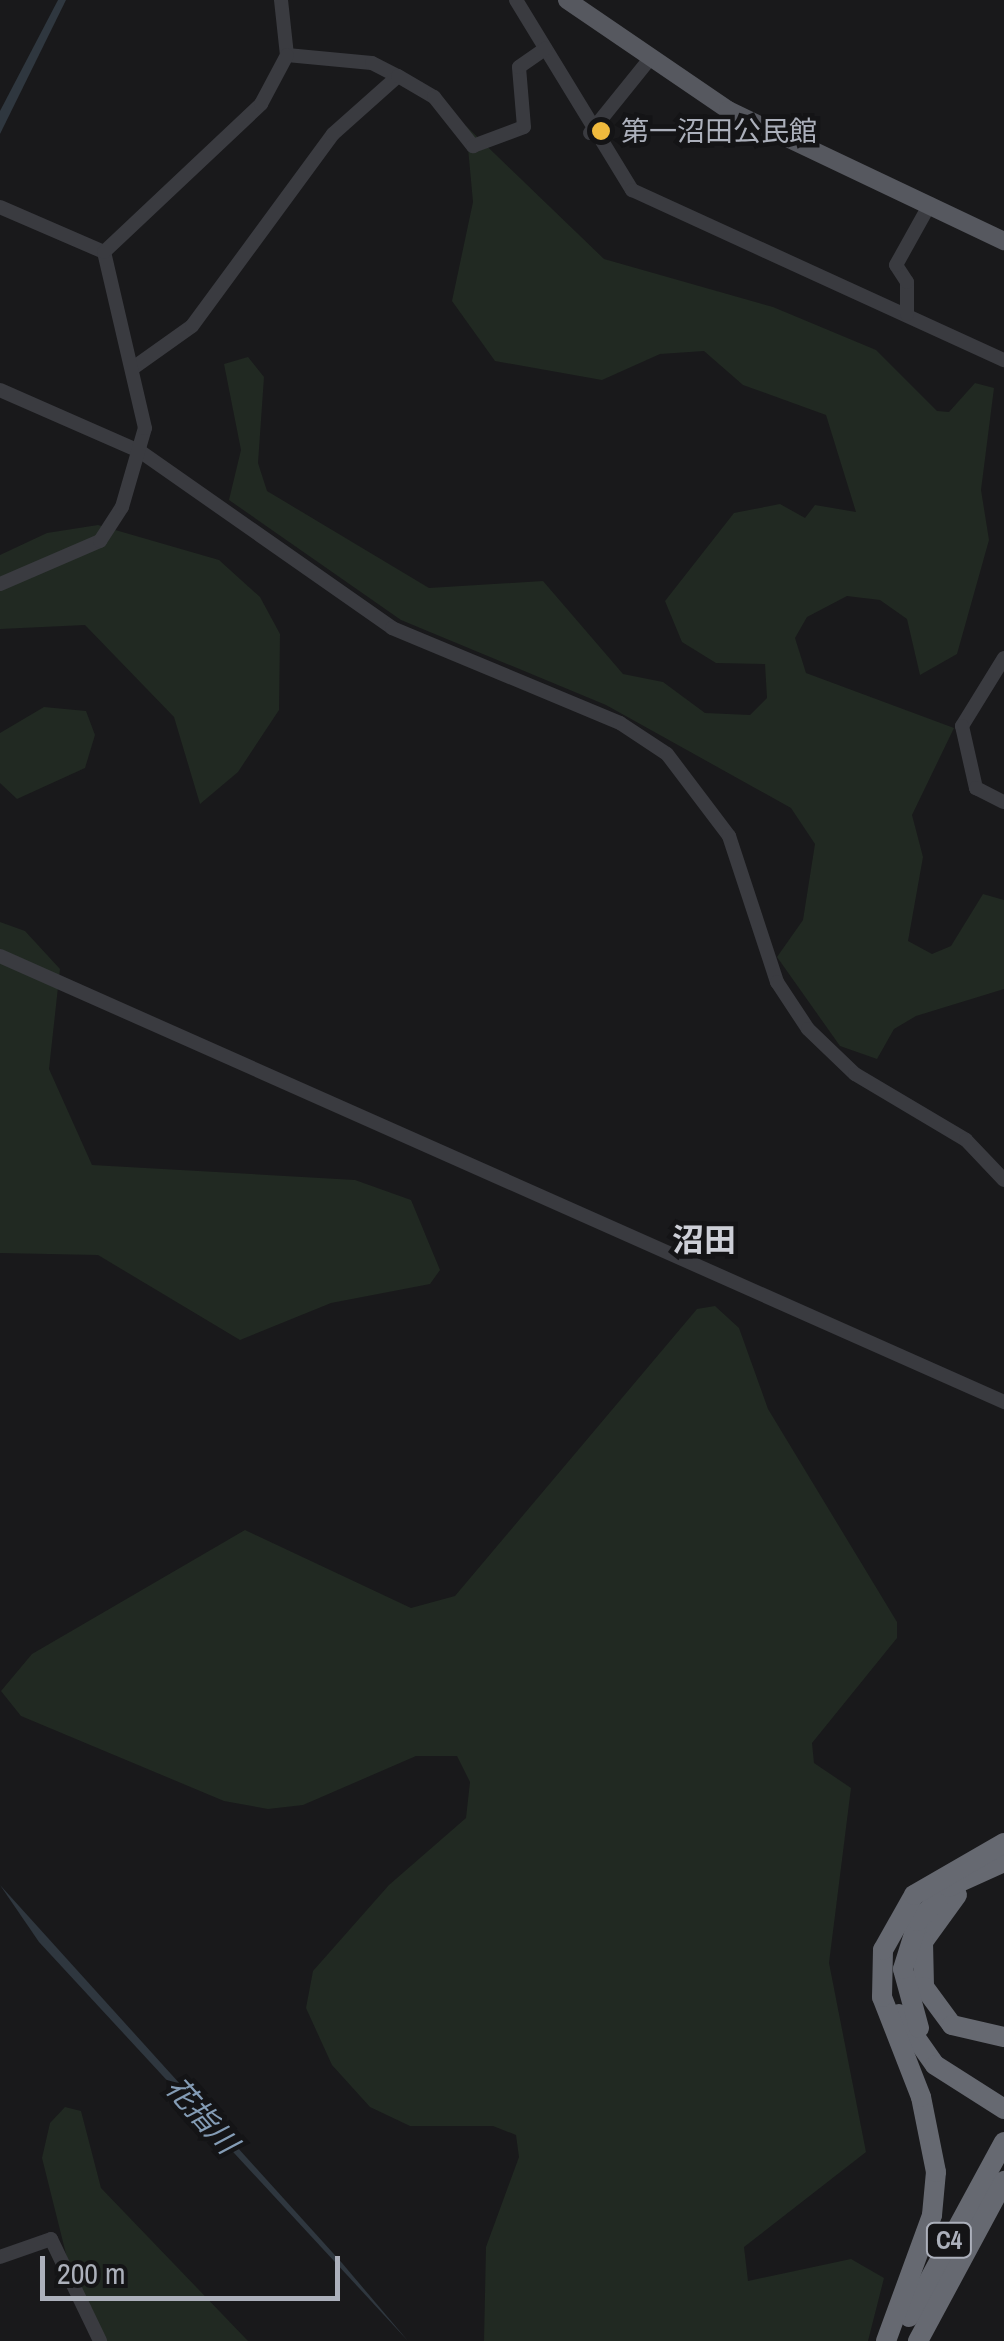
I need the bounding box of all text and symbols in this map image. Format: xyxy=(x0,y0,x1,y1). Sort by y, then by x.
place label: 第一沼田公民館 xyxy=(621,114,817,148)
marker: 第一沼田公民館 xyxy=(590,120,612,142)
district label: 沼田 xyxy=(672,1221,736,1259)
water label: 花指川 xyxy=(159,2070,245,2160)
road number: C4 xyxy=(924,2220,974,2260)
scale bar xyxy=(45,2236,345,2298)
text: 200 m xyxy=(57,2253,125,2293)

